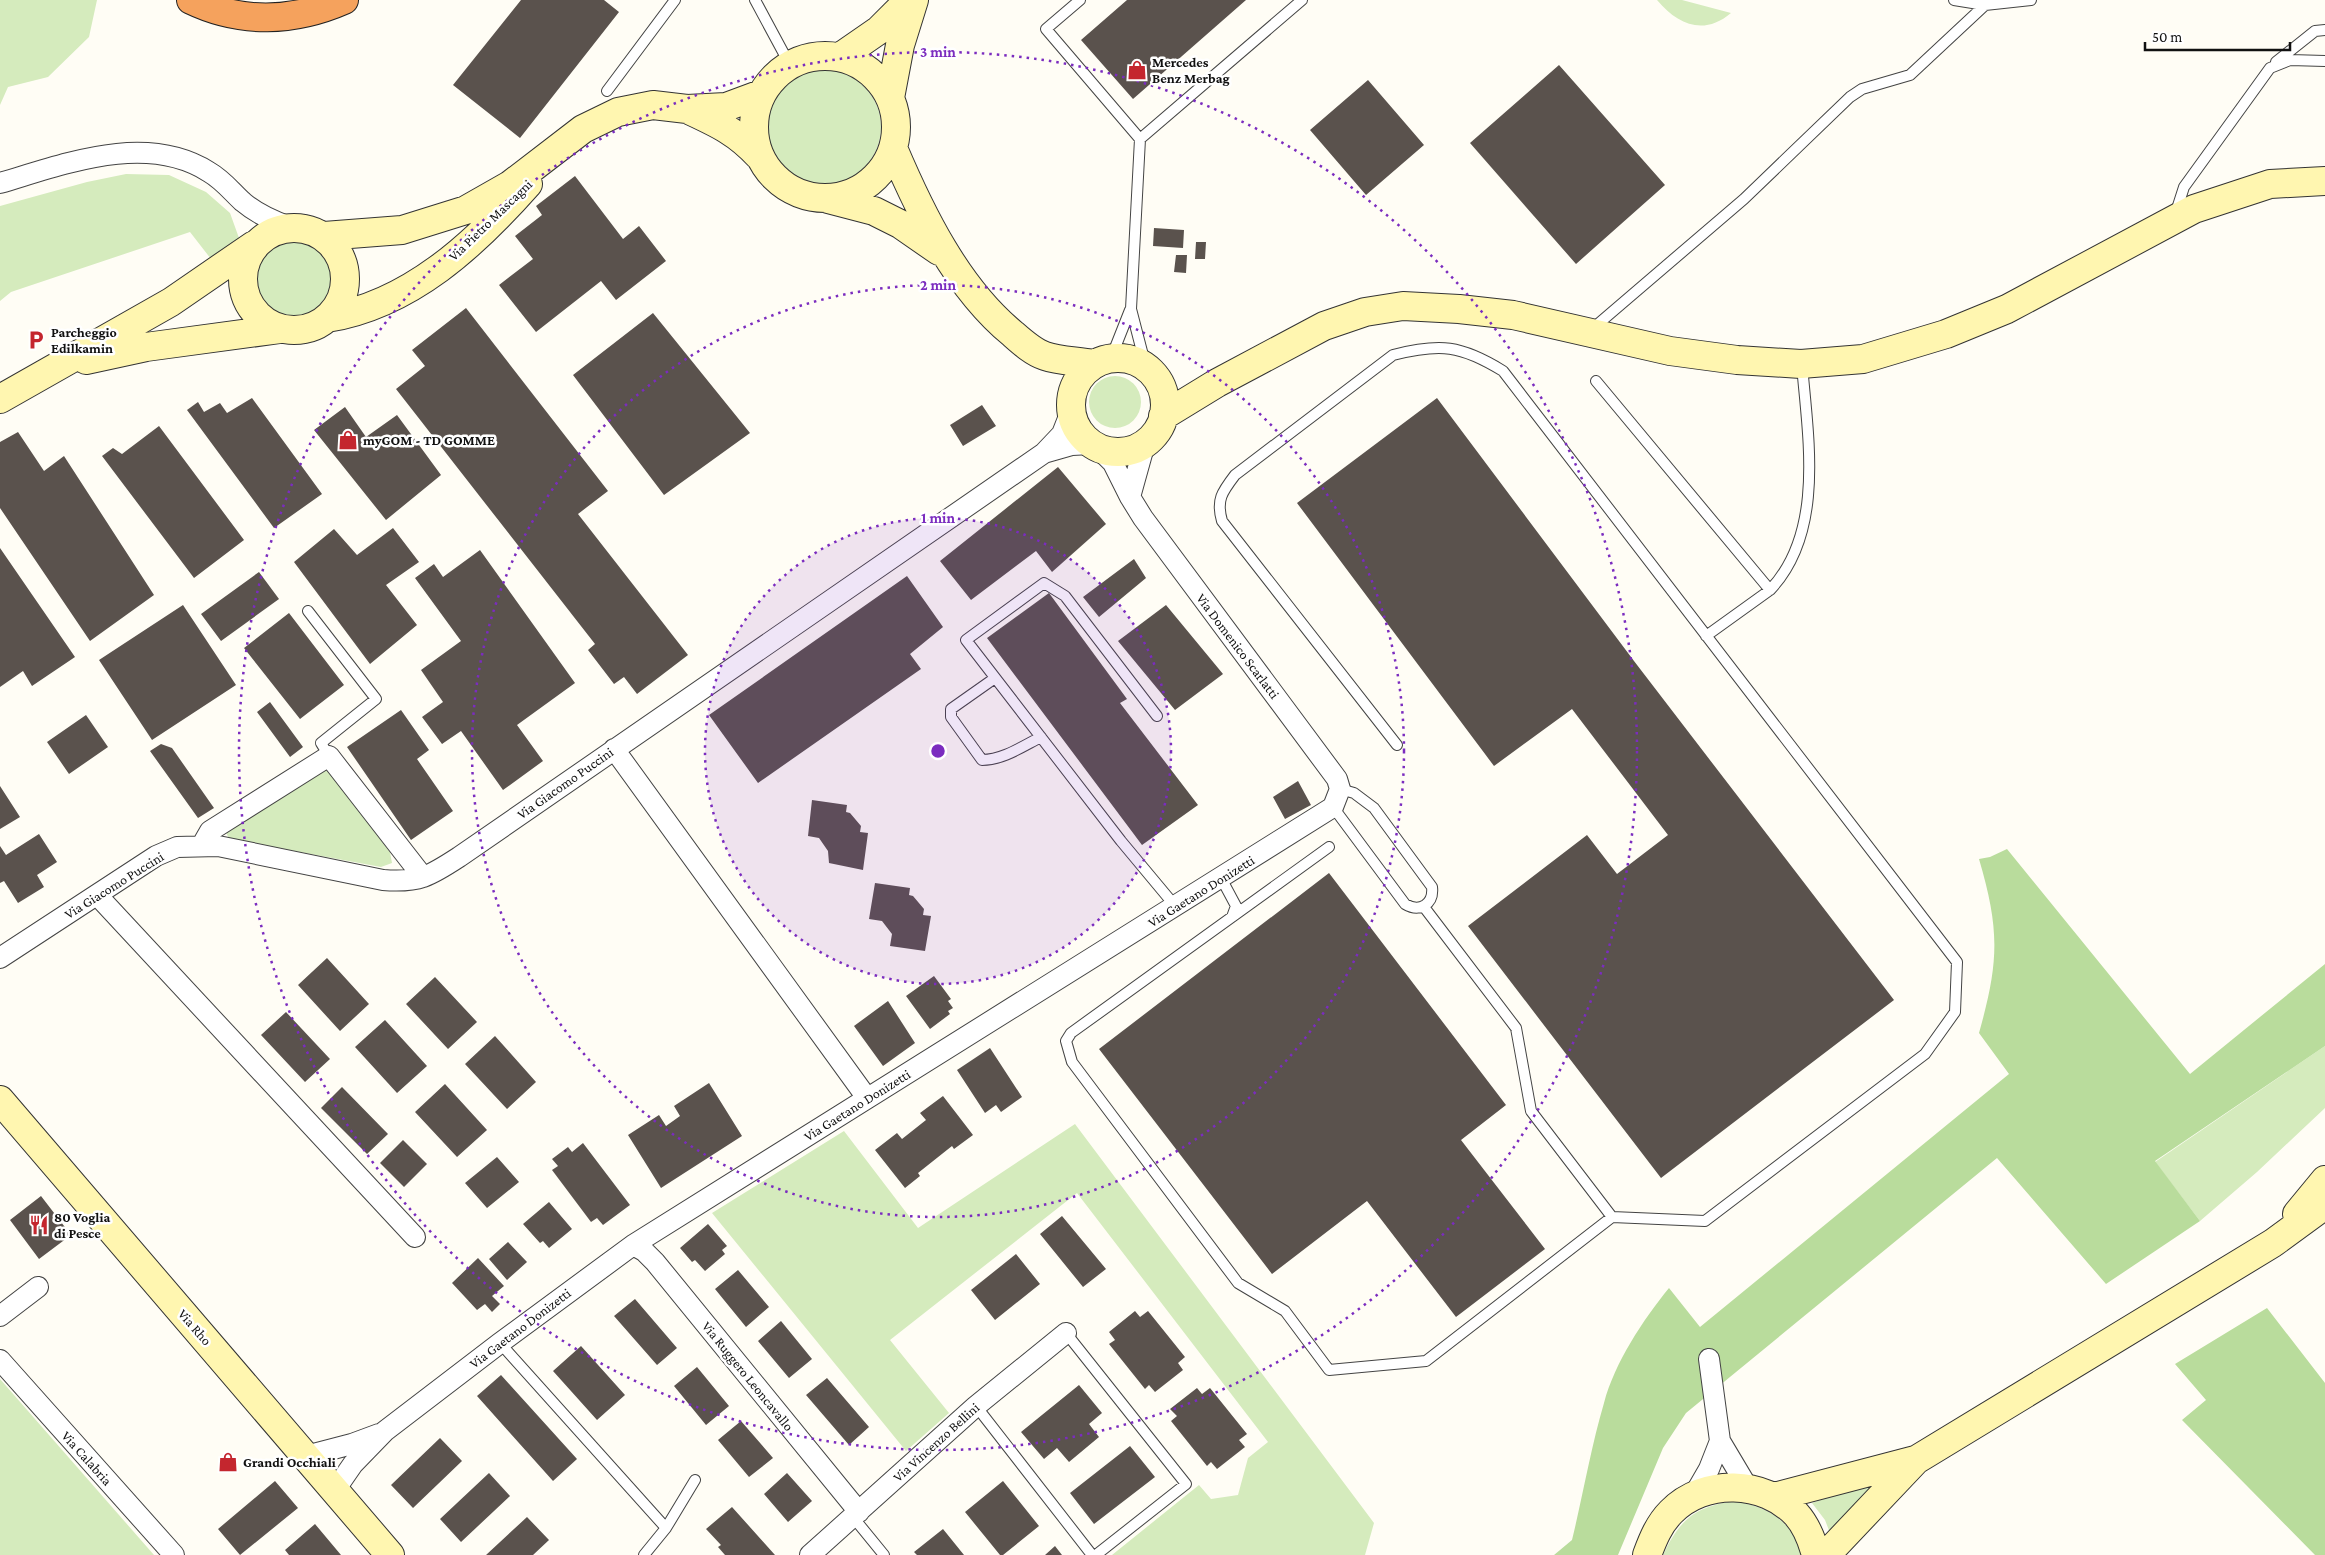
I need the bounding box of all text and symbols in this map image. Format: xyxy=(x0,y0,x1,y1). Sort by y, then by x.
scale bar xyxy=(2145,20,2290,52)
text: 50 m xyxy=(2152,29,2182,45)
text: 3 min xyxy=(920,44,956,60)
place label: Mercedes Benz Merbag xyxy=(1152,54,1230,86)
shop icon: Mercedes Benz Merbag xyxy=(1126,59,1148,81)
street label: Via Pietro Mascagni xyxy=(445,176,535,264)
text: 2 min xyxy=(920,277,956,293)
place label: Parcheggio Edilkamin xyxy=(51,324,117,356)
parking icon: Parcheggio Edilkamin xyxy=(25,329,47,351)
shop icon: myGOM - TD GOMME xyxy=(337,429,359,451)
place label: myGOM - TD GOMME xyxy=(363,432,495,448)
text: 1 min xyxy=(921,510,955,526)
street label: Via Domenico Scarlatti xyxy=(1193,590,1283,702)
centre of rings xyxy=(929,742,947,760)
street label: Via Giacomo Puccini xyxy=(514,744,617,822)
street label: Via Giacomo Puccini xyxy=(61,848,167,922)
street label: Via Gaetano Donizetti xyxy=(1145,852,1258,930)
street label: Via Gaetano Donizetti xyxy=(801,1066,914,1144)
place label: 80 Voglia di Pesce xyxy=(54,1209,111,1241)
restaurant icon: 80 Voglia di Pesce xyxy=(28,1214,50,1236)
street label: Via Gaetano Donizetti xyxy=(466,1285,574,1371)
street label: Via Rho xyxy=(175,1306,215,1348)
street label: Via Ruggero Leoncavallo xyxy=(699,1318,797,1434)
street label: Via Vincenzo Bellini xyxy=(890,1399,983,1485)
street label: Via Calabria xyxy=(58,1427,116,1489)
shop icon: Grandi Occhiali xyxy=(217,1451,239,1473)
place label: Grandi Occhiali xyxy=(243,1454,336,1470)

